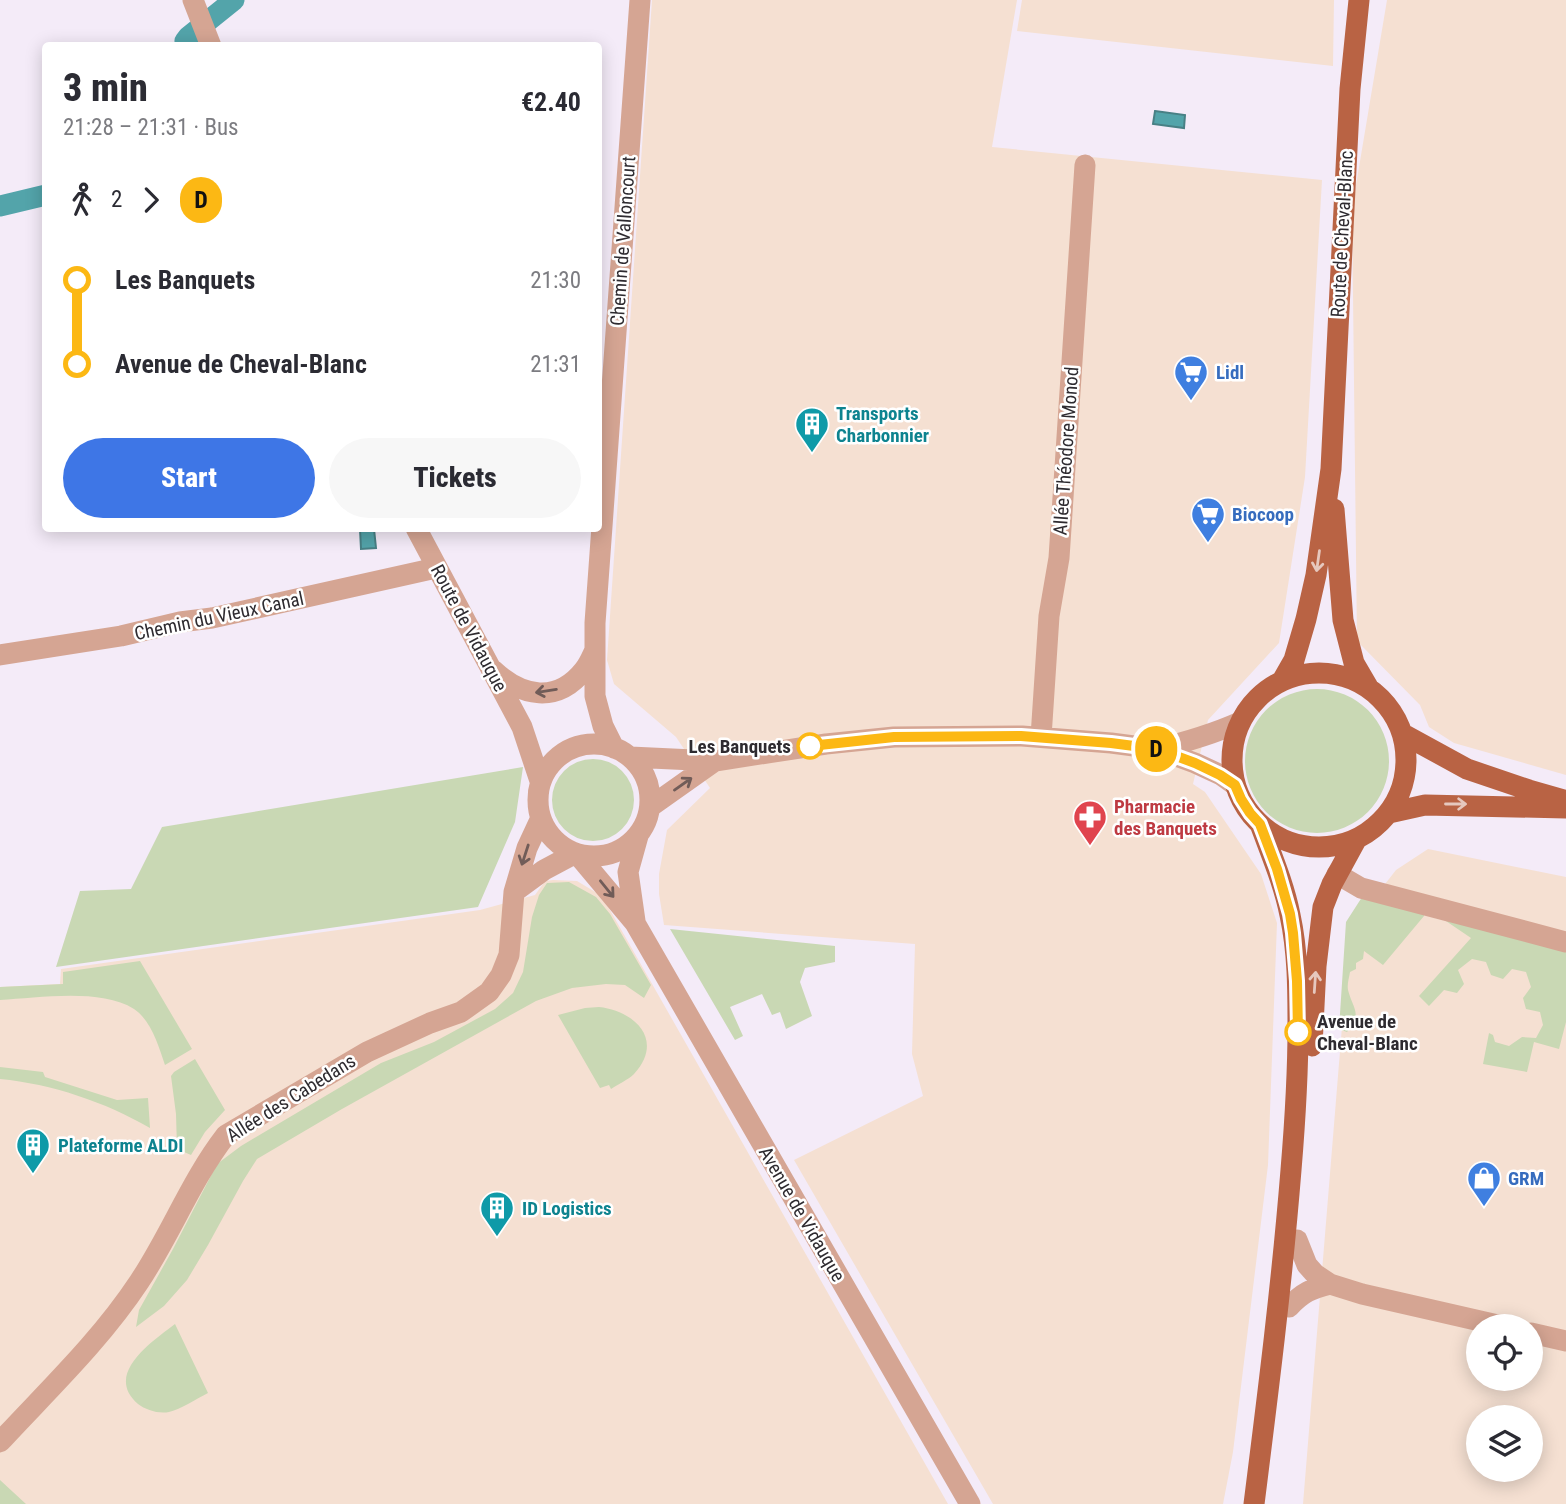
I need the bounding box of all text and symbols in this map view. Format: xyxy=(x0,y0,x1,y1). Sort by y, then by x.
text: 3 min xyxy=(63,66,148,110)
text: €2.40 xyxy=(521,87,581,117)
text: 21:28 – 21:31 · Bus xyxy=(63,114,239,141)
street label: Route de Cheval-Blanc xyxy=(1326,150,1358,318)
street label: Chemin de Valloncourt xyxy=(606,155,640,327)
icon: walk xyxy=(63,181,101,219)
icon: forward xyxy=(132,181,170,219)
text: 2 xyxy=(111,186,122,213)
text: D xyxy=(194,186,208,214)
text: Les Banquets xyxy=(115,265,255,295)
text: 21:30 xyxy=(530,267,581,294)
text: Avenue de Cheval-Blanc xyxy=(115,349,367,379)
text: 21:31 xyxy=(530,351,581,378)
supermarket icon: Lidl xyxy=(1172,353,1210,402)
place label: Lidl xyxy=(1216,361,1244,384)
street label: Allée Théodore Monod xyxy=(1049,366,1083,536)
place label: Transports Charbonnier xyxy=(836,402,929,447)
building icon: Transports Charbonnier xyxy=(793,405,831,454)
button: Start xyxy=(63,438,315,518)
button: Tickets xyxy=(329,438,581,518)
supermarket icon: Biocoop xyxy=(1189,495,1227,544)
place label: Biocoop xyxy=(1232,503,1294,526)
one-way arrow xyxy=(1311,549,1324,572)
street label: Route de Vidauque xyxy=(426,560,512,696)
street label: Chemin du Vieux Canal xyxy=(132,587,306,645)
one-way arrow xyxy=(535,685,558,698)
line badge: D xyxy=(1133,726,1179,772)
marker: Les Banquets xyxy=(797,733,823,759)
place label: Les Banquets xyxy=(689,735,791,758)
text: D xyxy=(1149,735,1163,763)
one-way arrow xyxy=(673,777,692,791)
place label: Pharmacie des Banquets xyxy=(1114,795,1217,840)
one-way arrow xyxy=(1444,797,1467,811)
pharmacy icon: Pharmacie des Banquets xyxy=(1071,798,1109,847)
one-way arrow xyxy=(518,844,531,866)
one-way arrow xyxy=(600,879,615,897)
one-way arrow xyxy=(1309,971,1322,994)
place label: Avenue de Cheval-Blanc xyxy=(1317,1010,1418,1055)
marker: Avenue de Cheval-Blanc xyxy=(1285,1019,1311,1045)
street label: Allée des Cabedans xyxy=(222,1049,360,1147)
building icon: Plateforme ALDI xyxy=(14,1126,52,1175)
place label: Plateforme ALDI xyxy=(58,1134,183,1157)
street label: Avenue de Vidauque xyxy=(754,1142,850,1286)
shop icon: GRM xyxy=(1465,1159,1503,1208)
place label: GRM xyxy=(1508,1167,1544,1190)
building icon: ID Logistics xyxy=(478,1189,516,1238)
place label: ID Logistics xyxy=(522,1197,612,1220)
map controls xyxy=(1466,1314,1543,1482)
button: locate xyxy=(1466,1314,1543,1391)
button: layers xyxy=(1466,1405,1543,1482)

